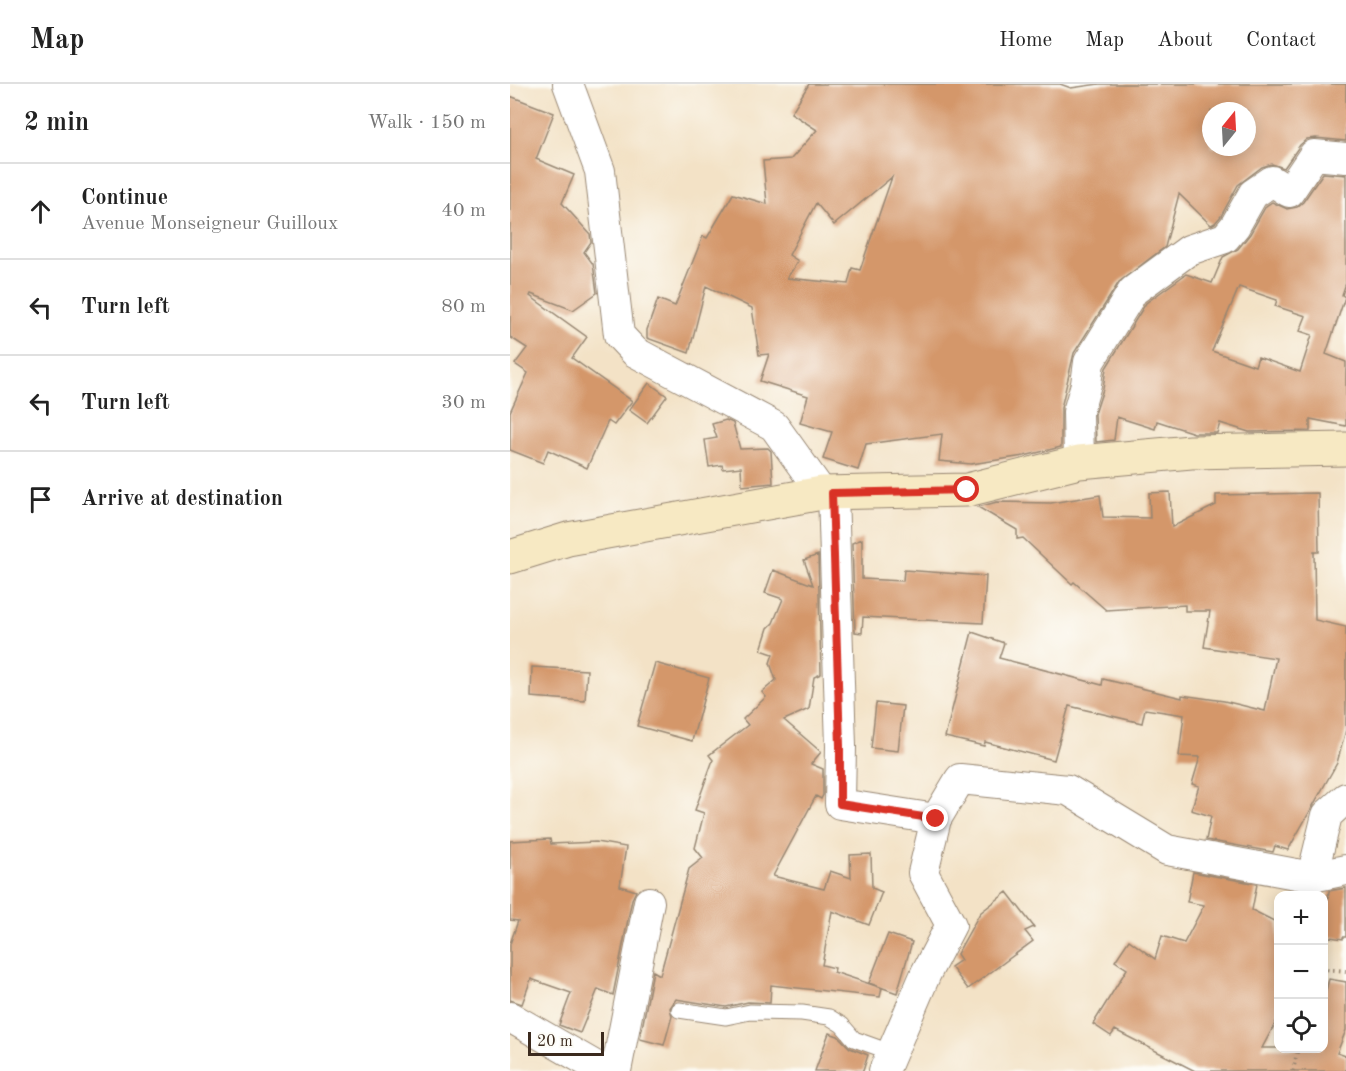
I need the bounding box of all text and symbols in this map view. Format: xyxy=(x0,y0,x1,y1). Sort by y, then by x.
text: Map xyxy=(30,27,84,55)
text: Home xyxy=(999,30,1052,51)
text: Map xyxy=(1085,30,1124,51)
text: About xyxy=(1157,30,1213,51)
text: Contact xyxy=(1246,30,1316,51)
north arrow xyxy=(1202,102,1256,156)
text: 2 min xyxy=(24,110,89,136)
text: Walk · 150 m xyxy=(367,113,486,133)
text: Continue xyxy=(81,187,168,209)
icon: ahead xyxy=(24,195,57,228)
text: 40 m xyxy=(441,201,486,221)
text: Avenue Monseigneur Guilloux xyxy=(81,214,338,234)
icon: left xyxy=(24,291,57,324)
text: Turn left xyxy=(81,296,170,318)
text: 80 m xyxy=(441,297,486,317)
icon: left xyxy=(24,387,57,420)
text: Turn left xyxy=(81,392,170,414)
text: 30 m xyxy=(441,393,486,413)
route start xyxy=(953,476,979,502)
icon: arrive xyxy=(24,483,57,516)
text: Arrive at destination xyxy=(81,488,283,510)
route end xyxy=(922,805,948,831)
map controls xyxy=(1274,891,1328,1053)
button: + xyxy=(1274,891,1328,945)
button: − xyxy=(1274,945,1328,999)
button: locate xyxy=(1274,999,1328,1053)
scale bar xyxy=(528,1029,604,1056)
text: 20 m xyxy=(537,1034,573,1050)

